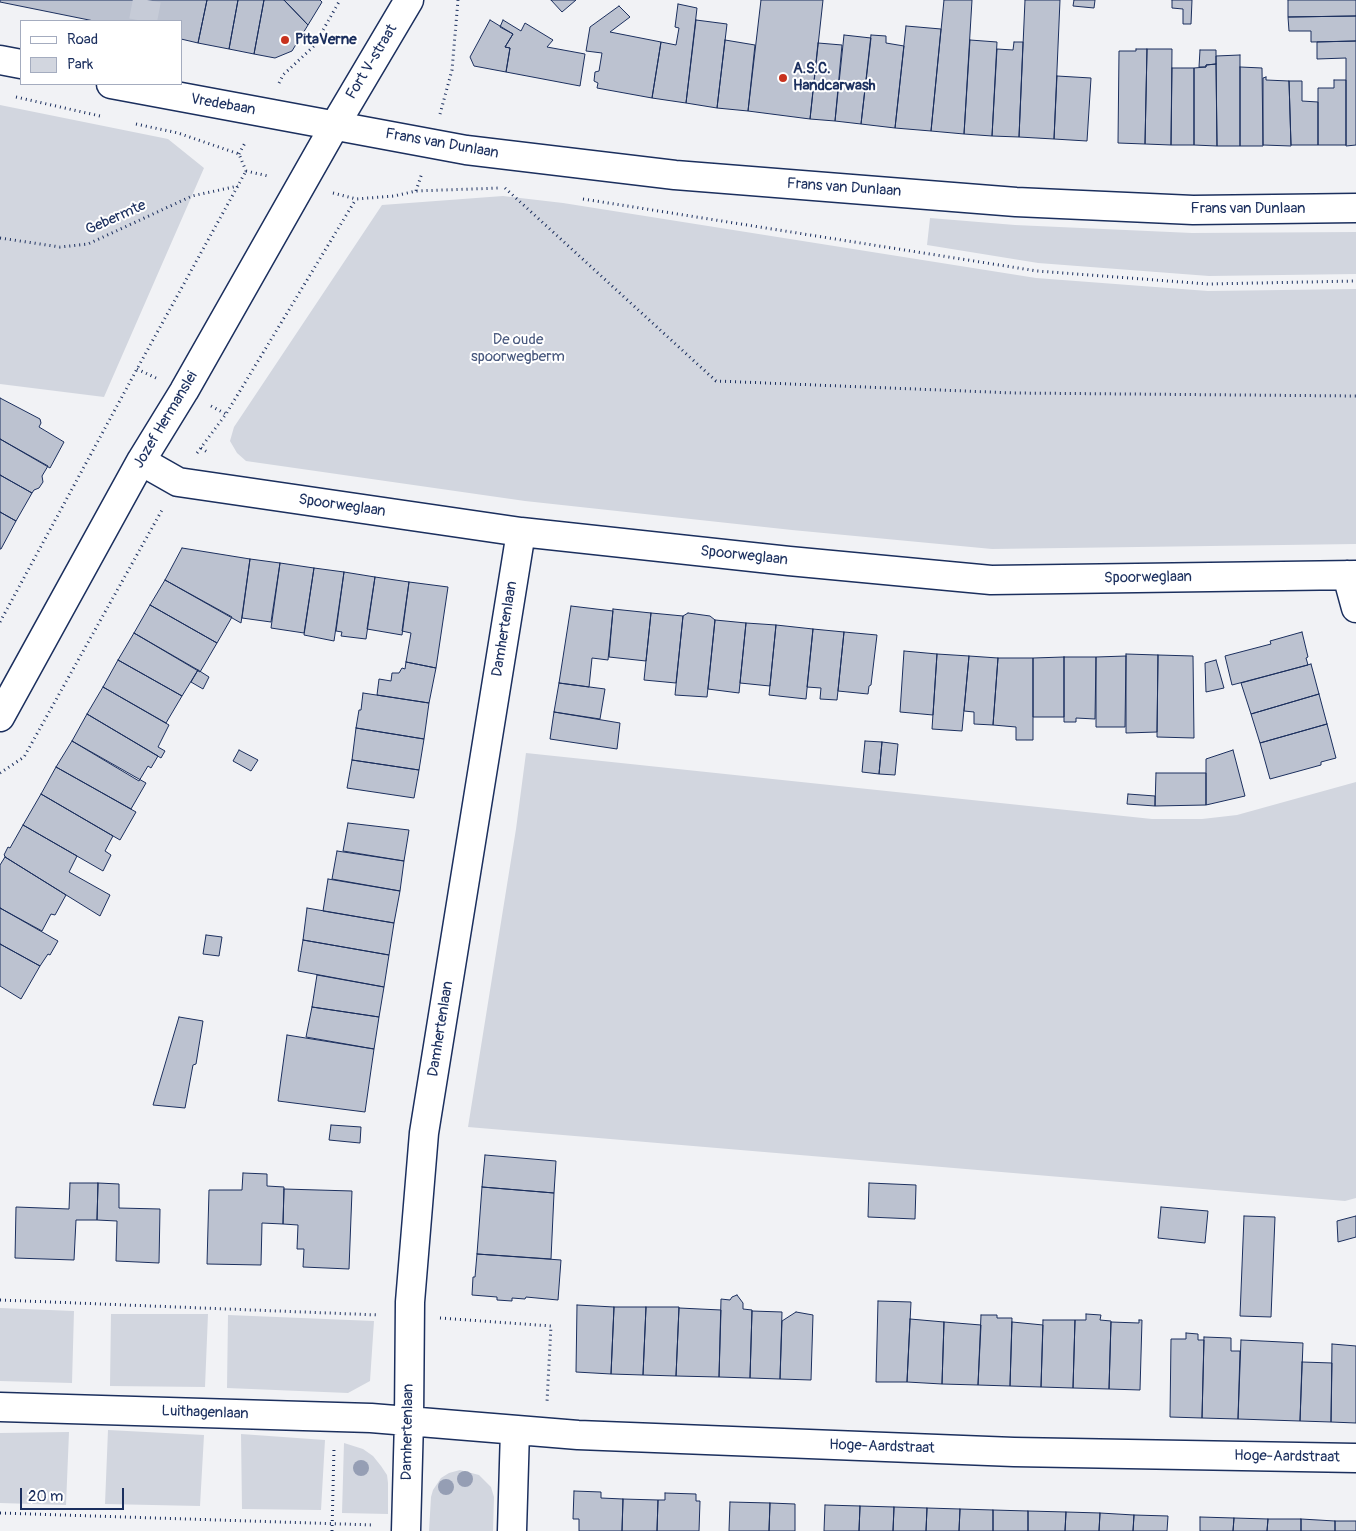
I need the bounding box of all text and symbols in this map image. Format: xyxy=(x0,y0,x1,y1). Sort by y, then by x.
legend xyxy=(20,20,182,85)
street label: Fort V-straat xyxy=(343,21,401,103)
text: Road xyxy=(67,30,98,49)
place label: PitaVerne xyxy=(295,31,357,49)
marker: PitaVerne xyxy=(279,34,291,46)
text: Park xyxy=(67,55,93,74)
place label: A.S.C. Handcarwash xyxy=(793,60,876,95)
marker: A.S.C. Handcarwash xyxy=(777,72,789,84)
street label: Vredebaan xyxy=(189,90,257,120)
street label: Frans van Dunlaan xyxy=(384,125,500,163)
street label: Frans van Dunlaan xyxy=(786,175,902,201)
street label: Gebermte xyxy=(83,197,149,239)
street label: Frans van Dunlaan xyxy=(1191,200,1305,218)
park label: De oude spoorwegberm xyxy=(471,331,565,366)
street label: Jozef Hermanslei xyxy=(130,368,202,472)
street label: Spoorweglaan xyxy=(297,491,387,521)
street label: Spoorweglaan xyxy=(699,542,789,570)
street label: Spoorweglaan xyxy=(1104,568,1192,588)
street label: Damhertenlaan xyxy=(489,580,521,678)
street label: Damhertenlaan xyxy=(425,980,457,1078)
street label: Damhertenlaan xyxy=(398,1384,418,1480)
street label: Luithagenlaan xyxy=(161,1402,249,1424)
street label: Hoge-Aardstraat xyxy=(829,1436,935,1458)
street label: Hoge-Aardstraat xyxy=(1234,1447,1340,1467)
scale bar xyxy=(22,1478,126,1510)
text: 20 m xyxy=(28,1487,63,1506)

